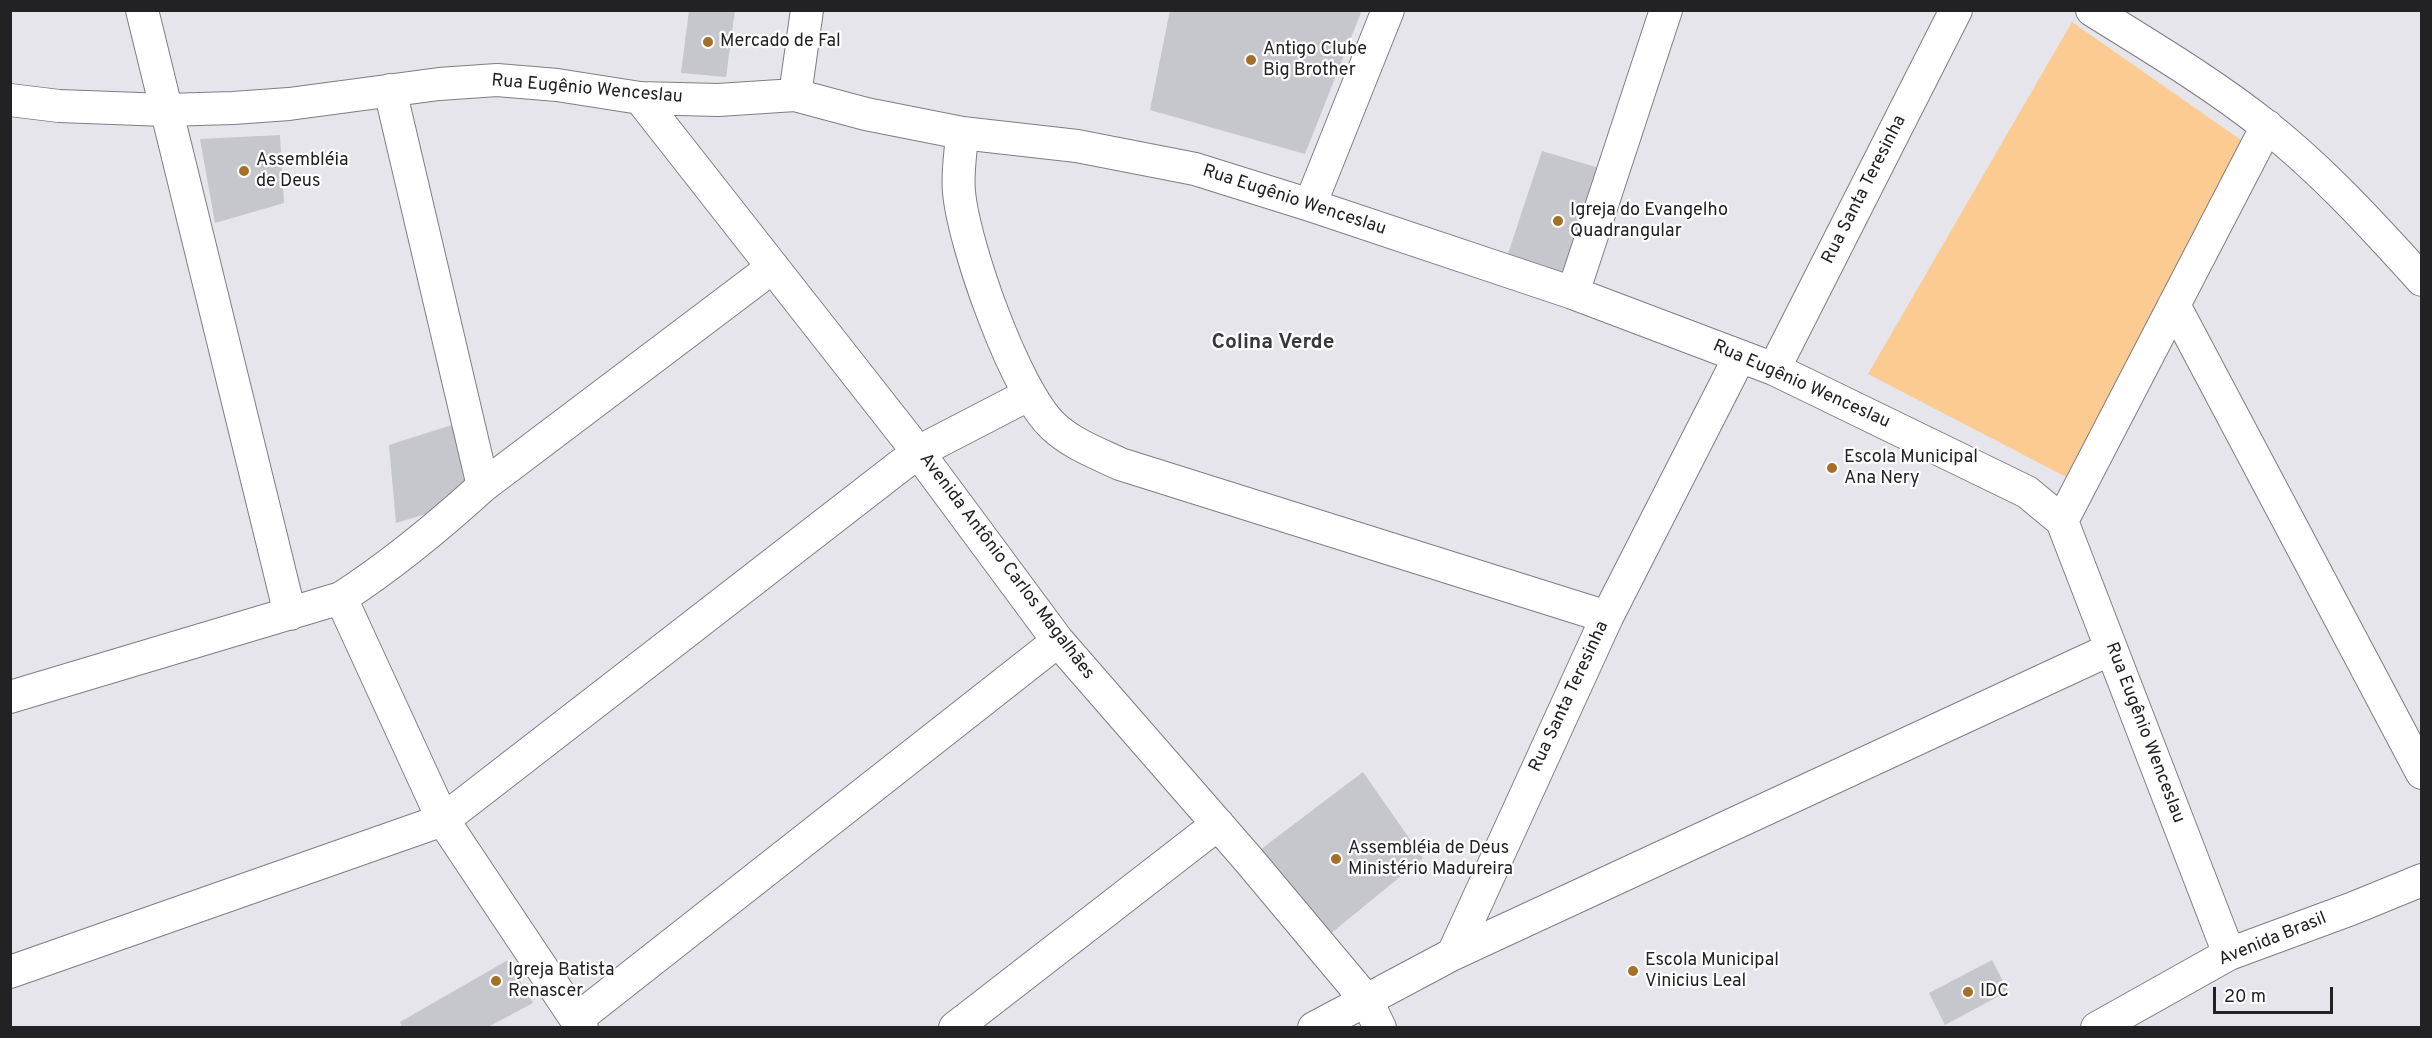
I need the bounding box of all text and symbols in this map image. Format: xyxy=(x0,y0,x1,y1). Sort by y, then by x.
place label: Mercado de Fal xyxy=(720,31,841,53)
marker: Mercado de Fal xyxy=(701,35,715,49)
place label: Antigo Clube Big Brother xyxy=(1263,39,1367,82)
marker: Antigo Clube Big Brother xyxy=(1244,53,1258,67)
street label: Rua Eugênio Wenceslau xyxy=(490,71,684,109)
street label: Rua Santa Teresinha xyxy=(1818,112,1912,268)
place label: Assembléia de Deus xyxy=(256,150,349,192)
street label: Rua Eugênio Wenceslau xyxy=(1199,161,1389,241)
marker: Assembléia de Deus xyxy=(237,164,251,178)
place label: Igreja do Evangelho Quadrangular xyxy=(1570,200,1728,242)
marker: Igreja do Evangelho Quadrangular xyxy=(1551,214,1565,228)
district label: Colina Verde xyxy=(1212,331,1334,357)
street label: Rua Eugênio Wenceslau xyxy=(1709,336,1893,434)
place label: Escola Municipal Ana Nery xyxy=(1844,447,1978,490)
street label: Avenida Antônio Carlos Magalhães xyxy=(914,450,1098,684)
marker: Escola Municipal Ana Nery xyxy=(1825,461,1839,475)
street label: Rua Santa Teresinha xyxy=(1526,618,1614,776)
street label: Rua Eugênio Wenceslau xyxy=(2100,640,2188,826)
place label: Assembléia de Deus Ministério Madureira xyxy=(1348,838,1513,880)
marker: Assembléia de Deus Ministério Madureira xyxy=(1329,852,1343,866)
street label: Avenida Brasil xyxy=(2216,909,2330,971)
place label: Escola Municipal Vinicius Leal xyxy=(1645,950,1779,992)
place label: Igreja Batista Renascer xyxy=(508,960,614,1002)
marker: Escola Municipal Vinicius Leal xyxy=(1626,964,1640,978)
marker: Igreja Batista Renascer xyxy=(489,974,503,988)
scale bar xyxy=(2216,975,2336,1013)
place label: IDC xyxy=(1980,981,2009,1003)
marker: IDC xyxy=(1961,985,1975,999)
text: 20 m xyxy=(2224,986,2266,1009)

